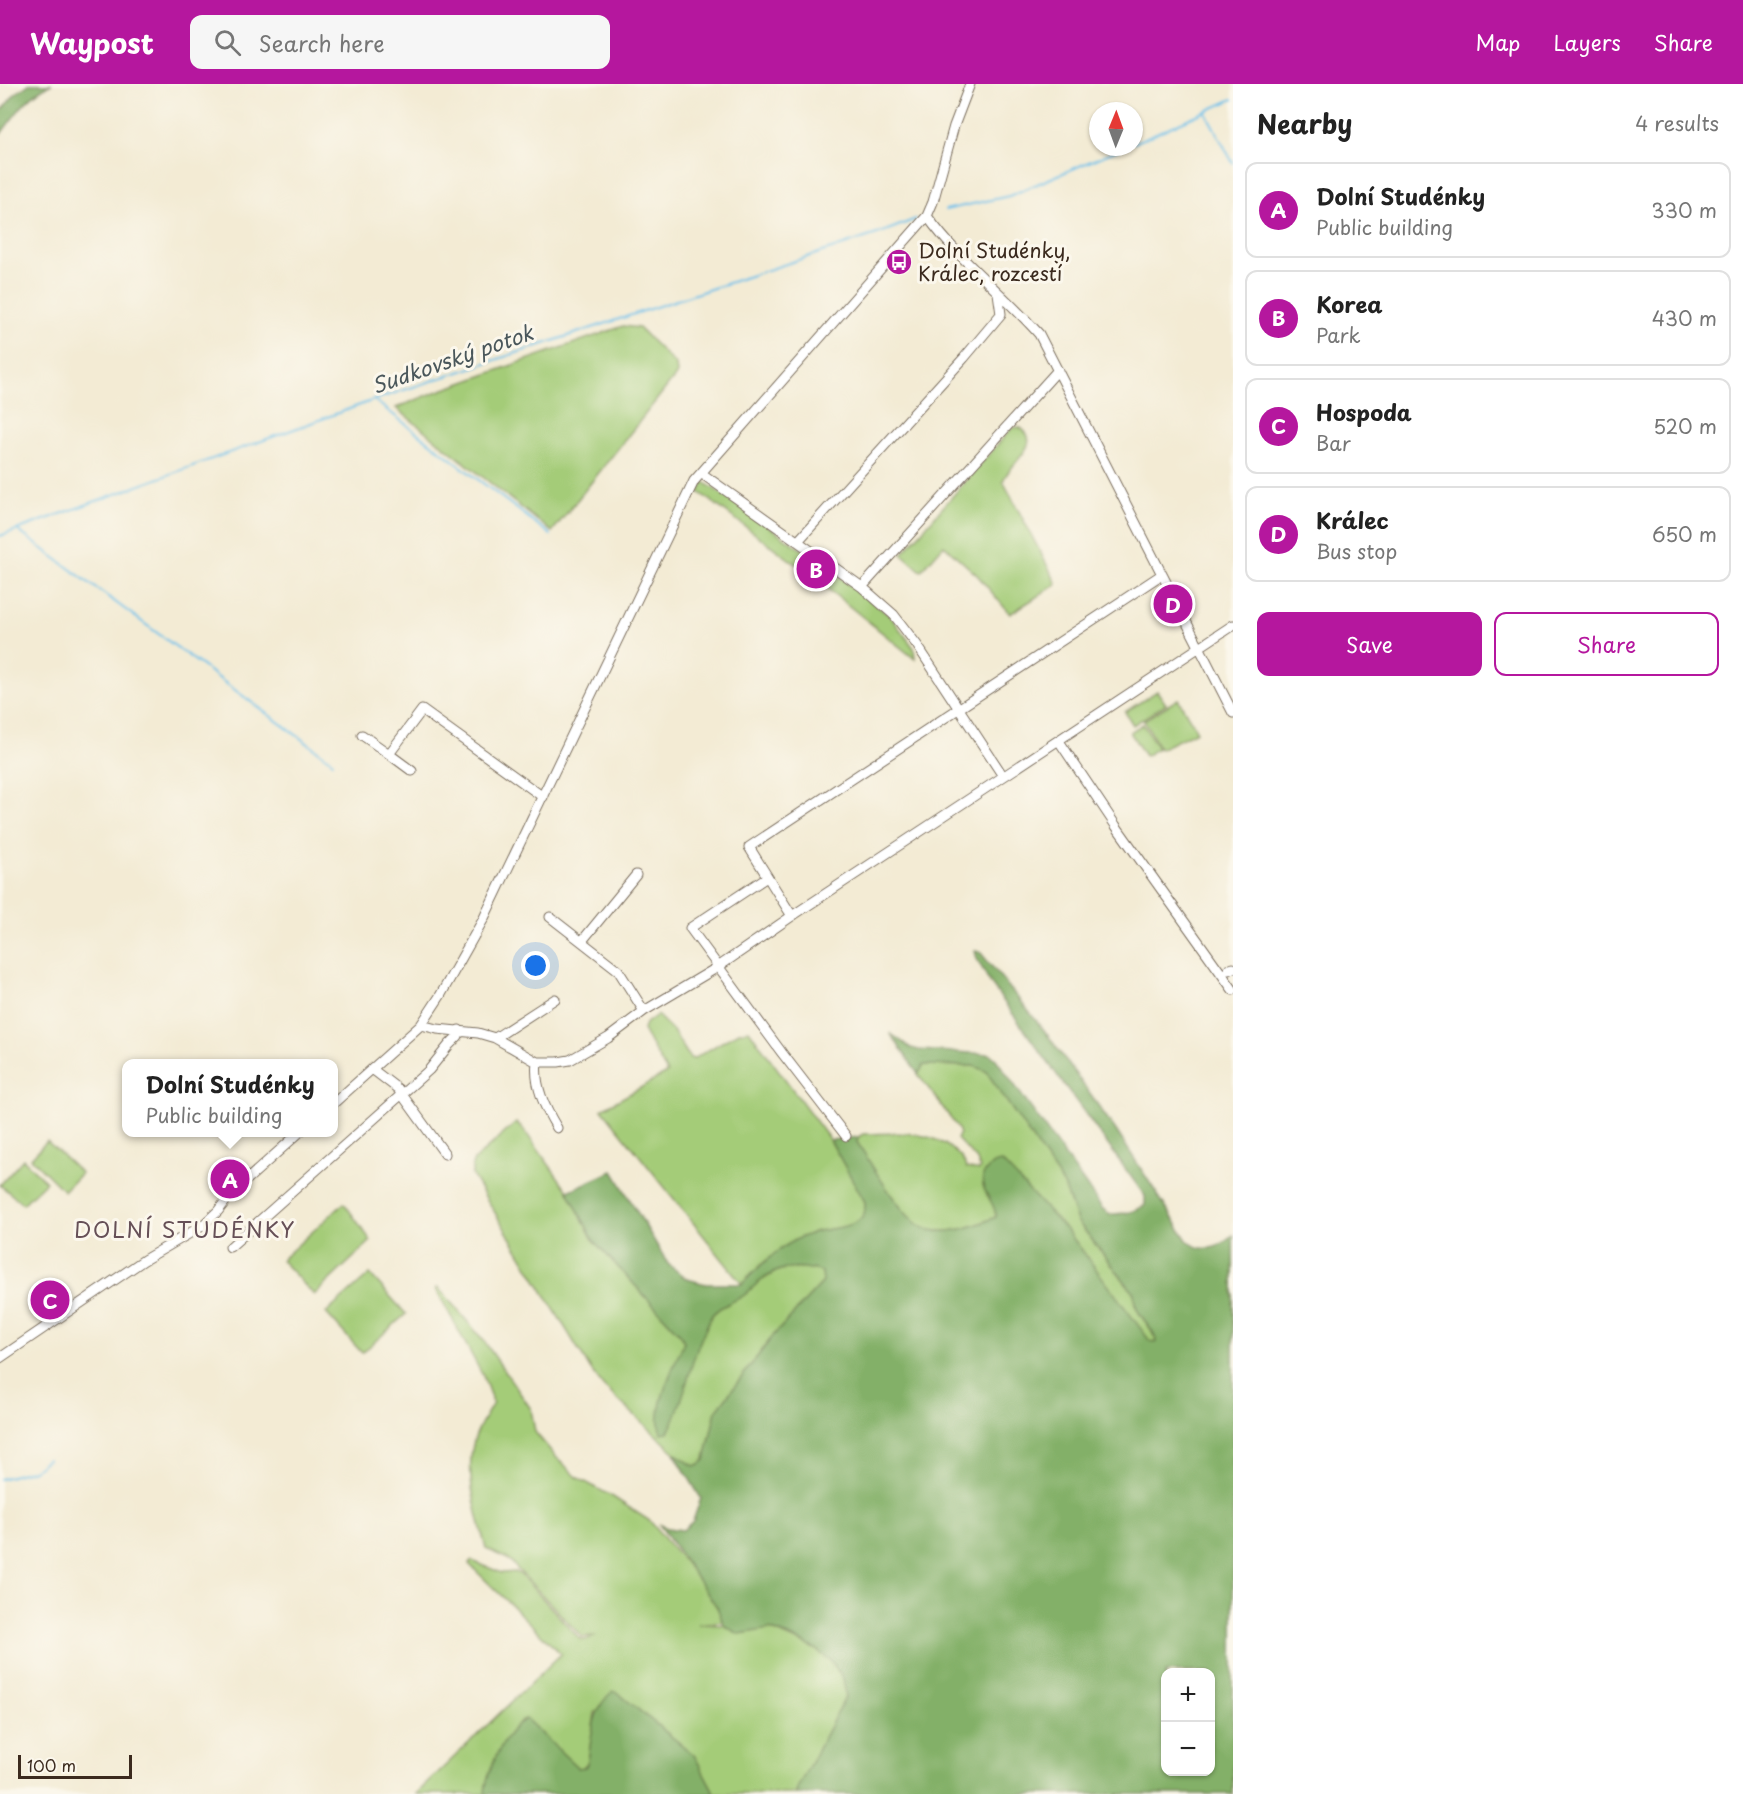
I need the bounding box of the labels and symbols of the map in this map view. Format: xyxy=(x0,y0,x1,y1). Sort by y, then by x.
north arrow xyxy=(1089,102,1143,156)
place label: Dolní Studénky, Králec, rozcestí xyxy=(918,235,1071,288)
bus stop icon: Dolní Studénky, Králec, rozcestí xyxy=(884,247,914,277)
water label: Sudkovský potok xyxy=(367,315,538,401)
pin: B xyxy=(796,546,836,592)
pin: D xyxy=(1154,582,1192,626)
your location xyxy=(521,951,550,980)
pin: A xyxy=(210,1156,250,1202)
district label: DOLNÍ STUDÉNKY xyxy=(74,1212,296,1245)
pin: C xyxy=(31,1278,70,1322)
scale bar xyxy=(18,1752,132,1780)

